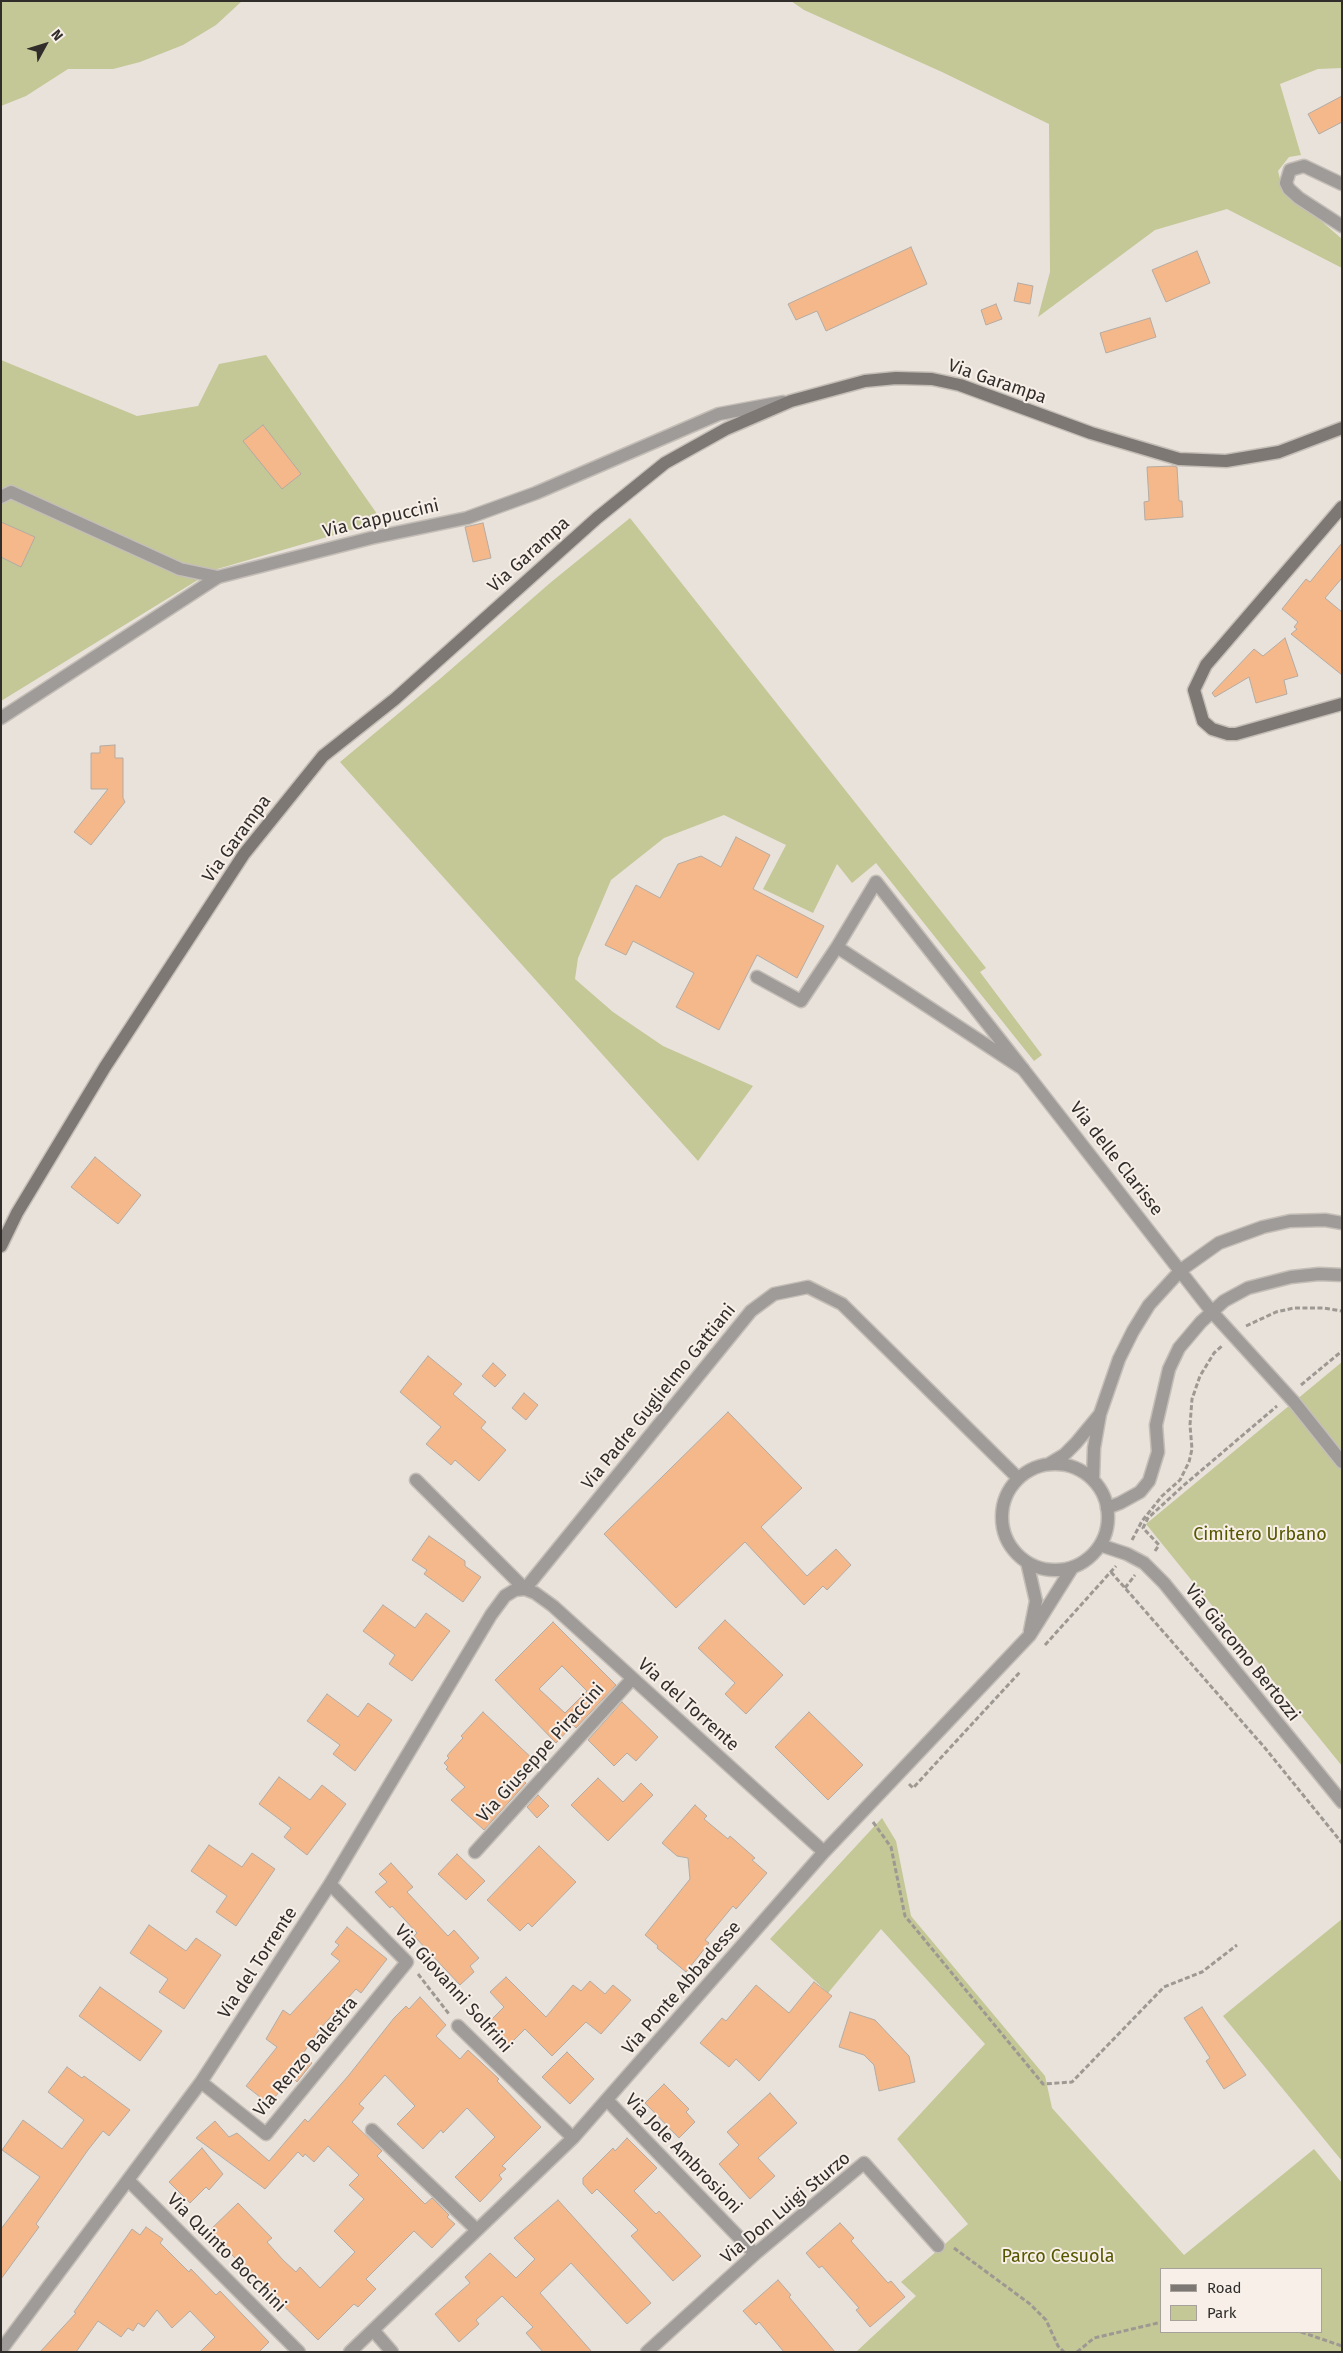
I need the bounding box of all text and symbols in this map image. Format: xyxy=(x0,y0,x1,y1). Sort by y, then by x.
north arrow xyxy=(20,20,70,70)
text: N xyxy=(48,26,67,44)
street label: Via Garampa xyxy=(945,355,1049,409)
street label: Via Cappuccini xyxy=(321,495,441,543)
street label: Via Garampa xyxy=(484,513,574,597)
street label: Via Garampa xyxy=(198,791,276,887)
street label: Via delle Clarisse xyxy=(1065,1098,1167,1220)
street label: Via Padre Guglielmo Gattiani xyxy=(577,1300,741,1494)
park label: Cimitero Urbano xyxy=(1193,1524,1327,1546)
street label: Via Giacomo Bertozzi xyxy=(1180,1580,1304,1726)
street label: Via del Torrente xyxy=(633,1654,743,1756)
street label: Via Giuseppe Piraccini xyxy=(473,1679,609,1827)
street label: Via del Torrente xyxy=(214,1903,302,2023)
street label: Via Ponte Abbadesse xyxy=(618,1917,746,2059)
street label: Via Giovanni Solfrini xyxy=(390,1920,516,2058)
street label: Via Renzo Balestra xyxy=(249,1993,363,2121)
street label: Via Jole Ambrosioni xyxy=(620,2090,746,2218)
street label: Via Don Luigi Sturzo xyxy=(717,2148,855,2268)
street label: Via Quinto Bocchini xyxy=(162,2189,290,2317)
park label: Parco Cesuola xyxy=(1001,2246,1115,2268)
legend xyxy=(1160,2268,1323,2333)
text: Road xyxy=(1207,2279,1242,2297)
text: Park xyxy=(1207,2304,1237,2322)

